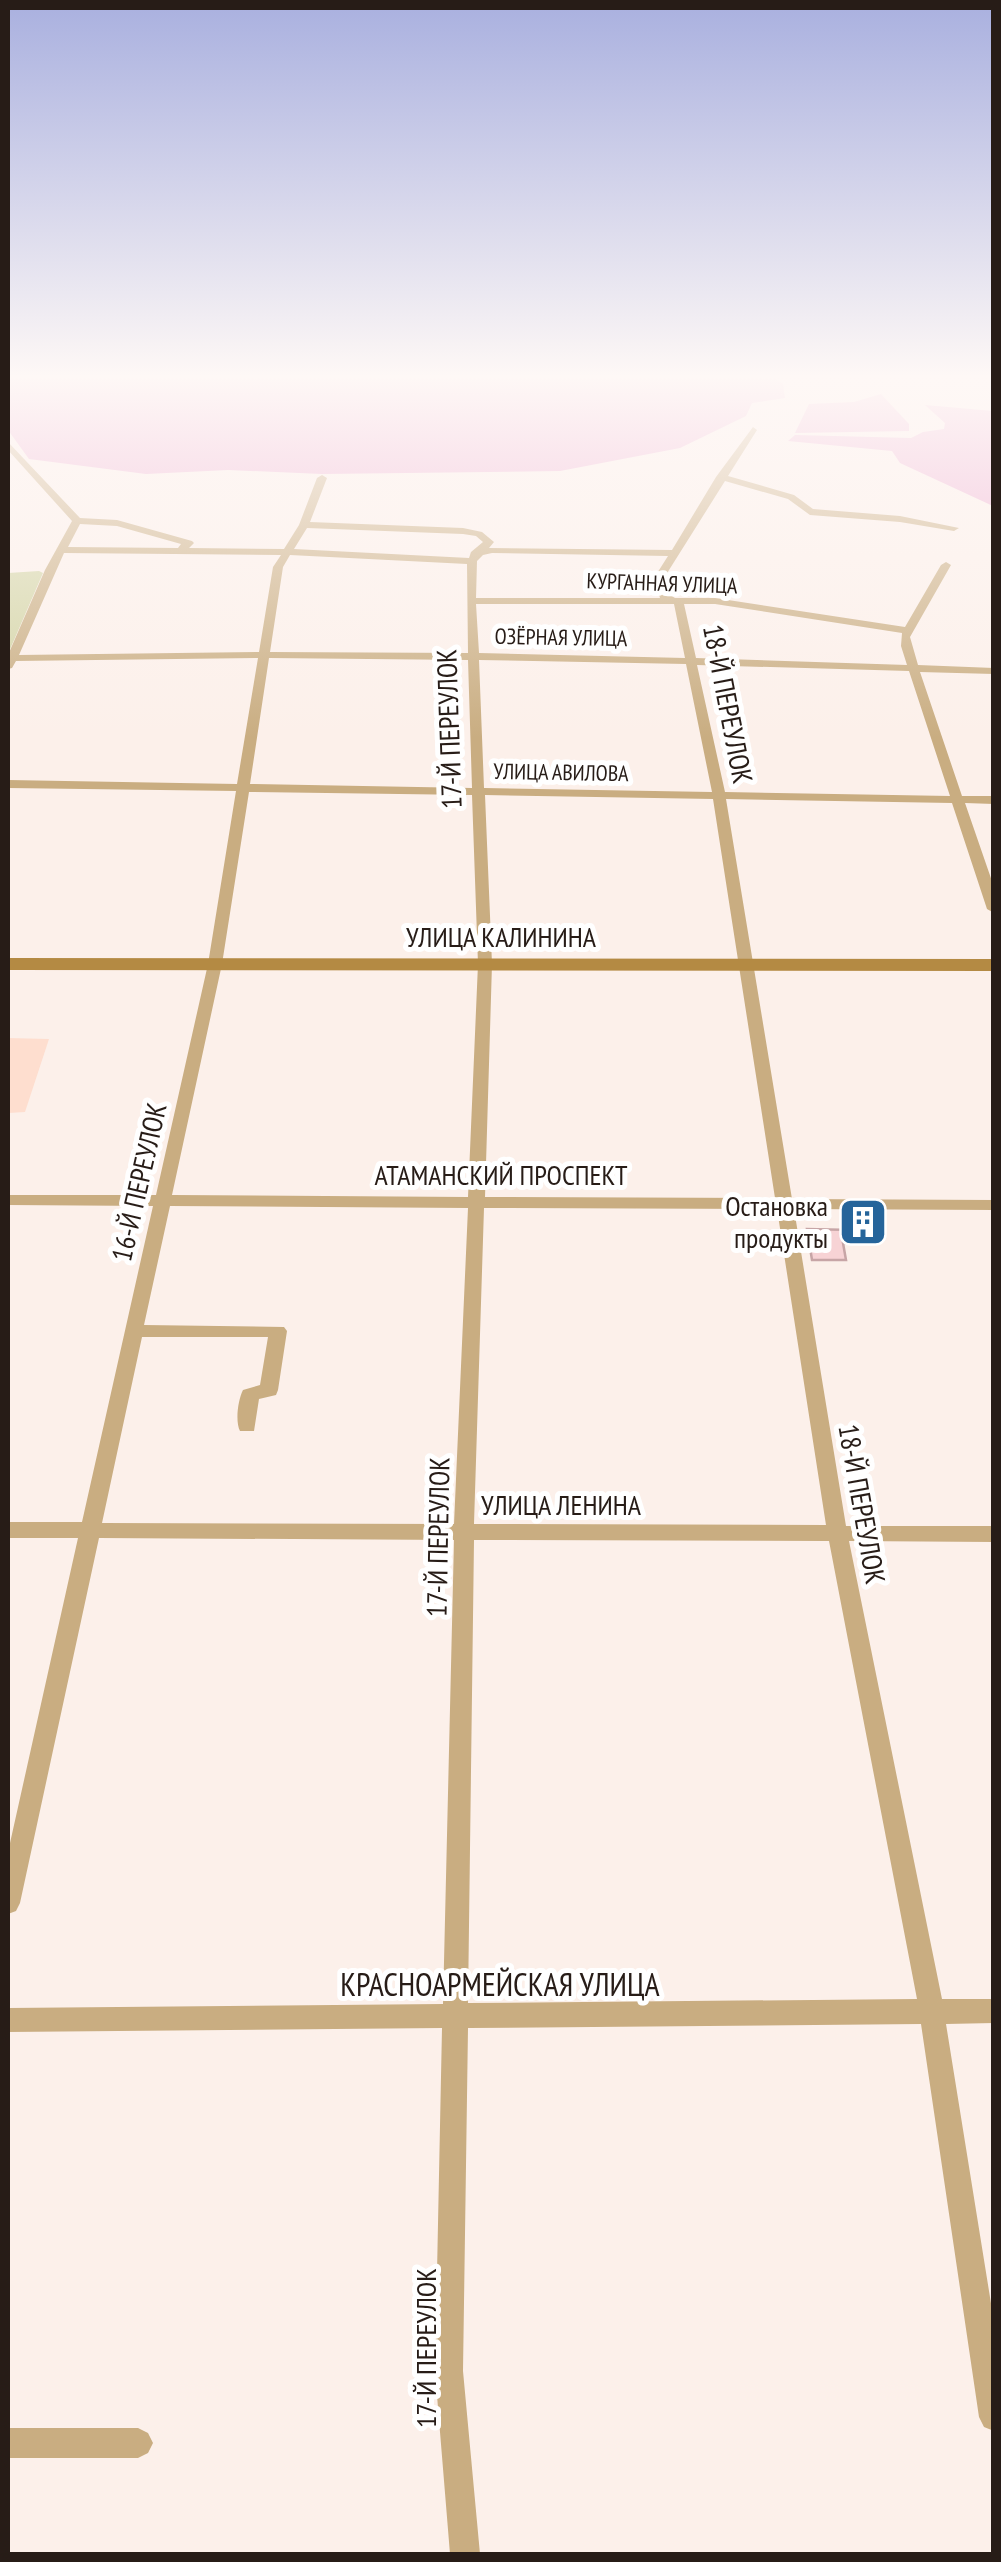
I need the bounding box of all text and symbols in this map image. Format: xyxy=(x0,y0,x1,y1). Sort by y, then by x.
street label: КУРГАННАЯ УЛИЦА xyxy=(586,566,739,600)
street label: 18-Й ПЕРЕУЛОК xyxy=(695,621,762,787)
street label: ОЗЁРНАЯ УЛИЦА xyxy=(494,622,628,652)
street label: 17-Й ПЕРЕУЛОК xyxy=(427,648,470,810)
street label: УЛИЦА АВИЛОВА xyxy=(493,757,629,787)
street label: УЛИЦА КАЛИНИНА xyxy=(406,918,597,955)
street label: 16-Й ПЕРЕУЛОК xyxy=(102,1099,175,1265)
street label: АТАМАНСКИЙ ПРОСПЕКТ xyxy=(375,1156,628,1193)
place label: Остановка продукты xyxy=(725,1187,828,1256)
building icon: Остановка продукты xyxy=(837,1196,889,1248)
street label: 18-Й ПЕРЕУЛОК xyxy=(830,1421,895,1587)
street label: 17-Й ПЕРЕУЛОК xyxy=(418,1456,457,1617)
street label: УЛИЦА ЛЕНИНА xyxy=(481,1486,642,1523)
street label: КРАСНОАРМЕЙСКАЯ УЛИЦА xyxy=(340,1963,660,2005)
street label: 17-Й ПЕРЕУЛОК xyxy=(407,2268,444,2428)

